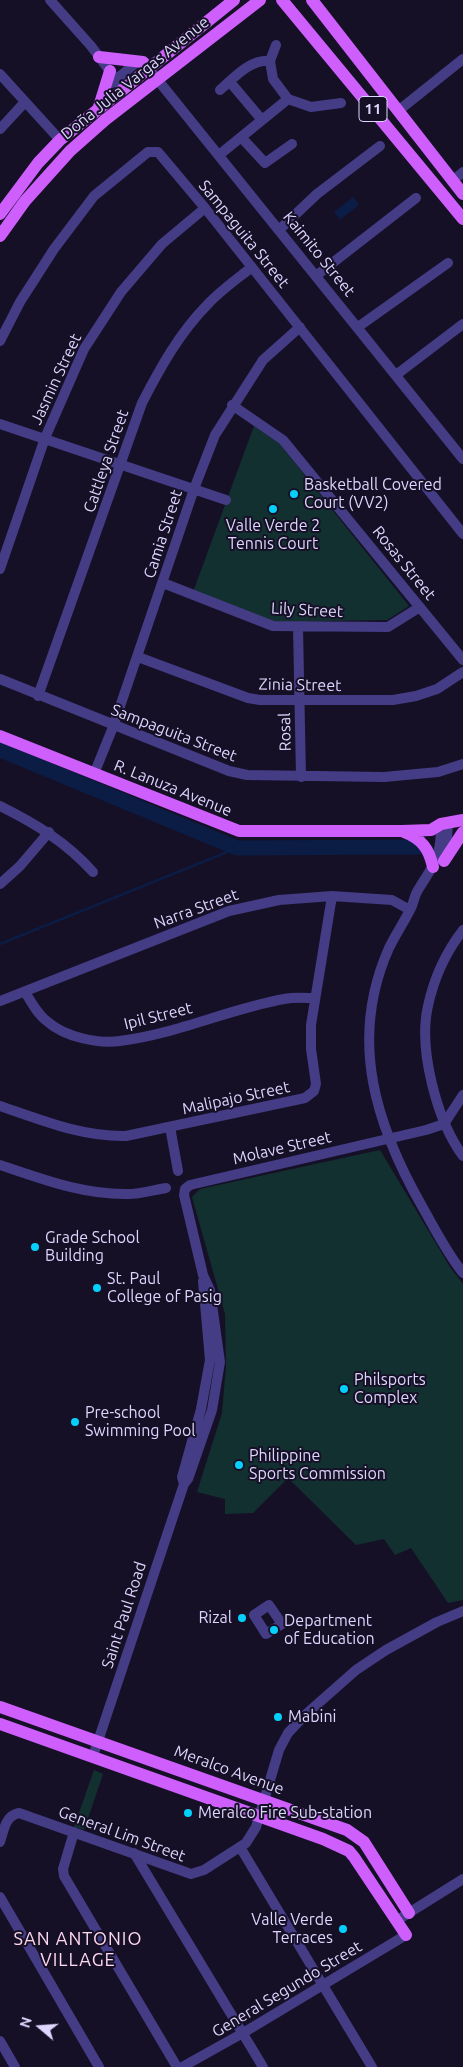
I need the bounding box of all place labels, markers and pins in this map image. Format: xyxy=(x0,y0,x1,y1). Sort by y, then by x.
place label: Basketball Covered Court (VV2) xyxy=(304,475,442,513)
marker: Basketball Covered Court (VV2) xyxy=(288,488,300,500)
marker: Valle Verde 2 Tennis Court xyxy=(267,503,279,515)
place label: Valle Verde 2 Tennis Court xyxy=(226,516,320,554)
place label: Grade School Building xyxy=(45,1228,140,1266)
marker: Grade School Building xyxy=(29,1241,41,1253)
place label: St. Paul College of Pasig xyxy=(107,1269,222,1307)
marker: St. Paul College of Pasig xyxy=(91,1282,103,1294)
place label: Philsports Complex xyxy=(354,1370,426,1408)
marker: Philsports Complex xyxy=(338,1383,350,1395)
place label: Pre-school Swimming Pool xyxy=(85,1403,195,1441)
marker: Pre-school Swimming Pool xyxy=(69,1416,81,1428)
place label: Philippine Sports Commission xyxy=(249,1446,386,1484)
marker: Philippine Sports Commission xyxy=(233,1459,245,1471)
place label: Rizal xyxy=(198,1608,232,1628)
place label: Department of Education xyxy=(284,1611,375,1649)
marker: Rizal xyxy=(236,1612,248,1624)
marker: Department of Education xyxy=(268,1624,280,1636)
place label: Mabini xyxy=(288,1707,336,1727)
marker: Mabini xyxy=(272,1711,284,1723)
place label: Meralco Fire Sub-station xyxy=(198,1803,372,1823)
marker: Meralco Fire Sub-station xyxy=(182,1807,194,1819)
place label: Valle Verde Terraces xyxy=(251,1910,333,1948)
marker: Valle Verde Terraces xyxy=(337,1923,349,1935)

